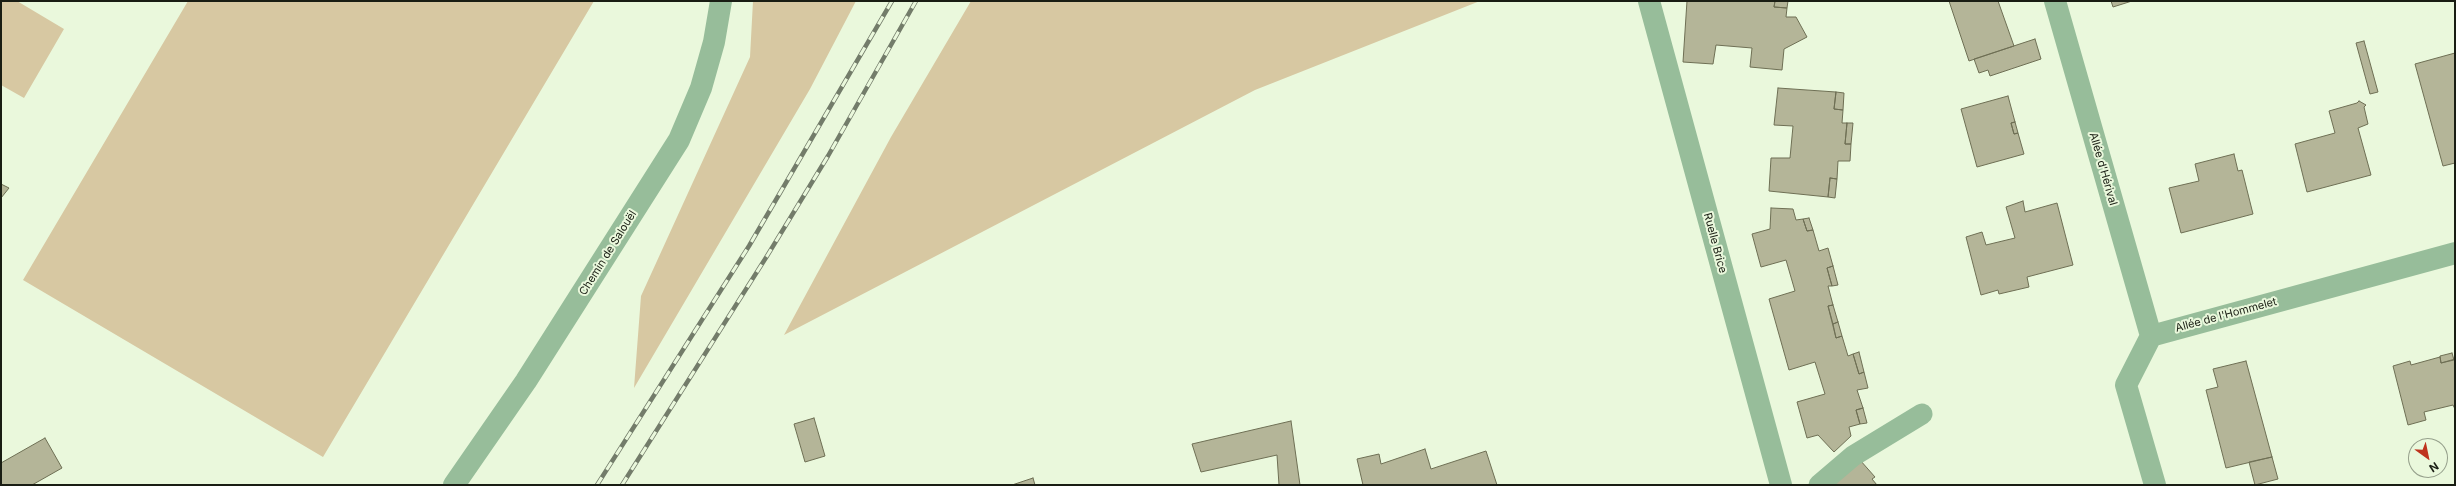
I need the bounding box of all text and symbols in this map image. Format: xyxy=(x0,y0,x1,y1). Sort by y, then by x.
street label: Allée d'Hérival xyxy=(2086,131,2120,207)
street label: Chemin de Salouël xyxy=(577,208,639,298)
street label: Ruelle Brice xyxy=(1701,211,1729,275)
street label: Allée de l'Hommelet xyxy=(2174,295,2278,335)
north arrow xyxy=(2408,438,2448,478)
text: N xyxy=(2427,459,2441,475)

